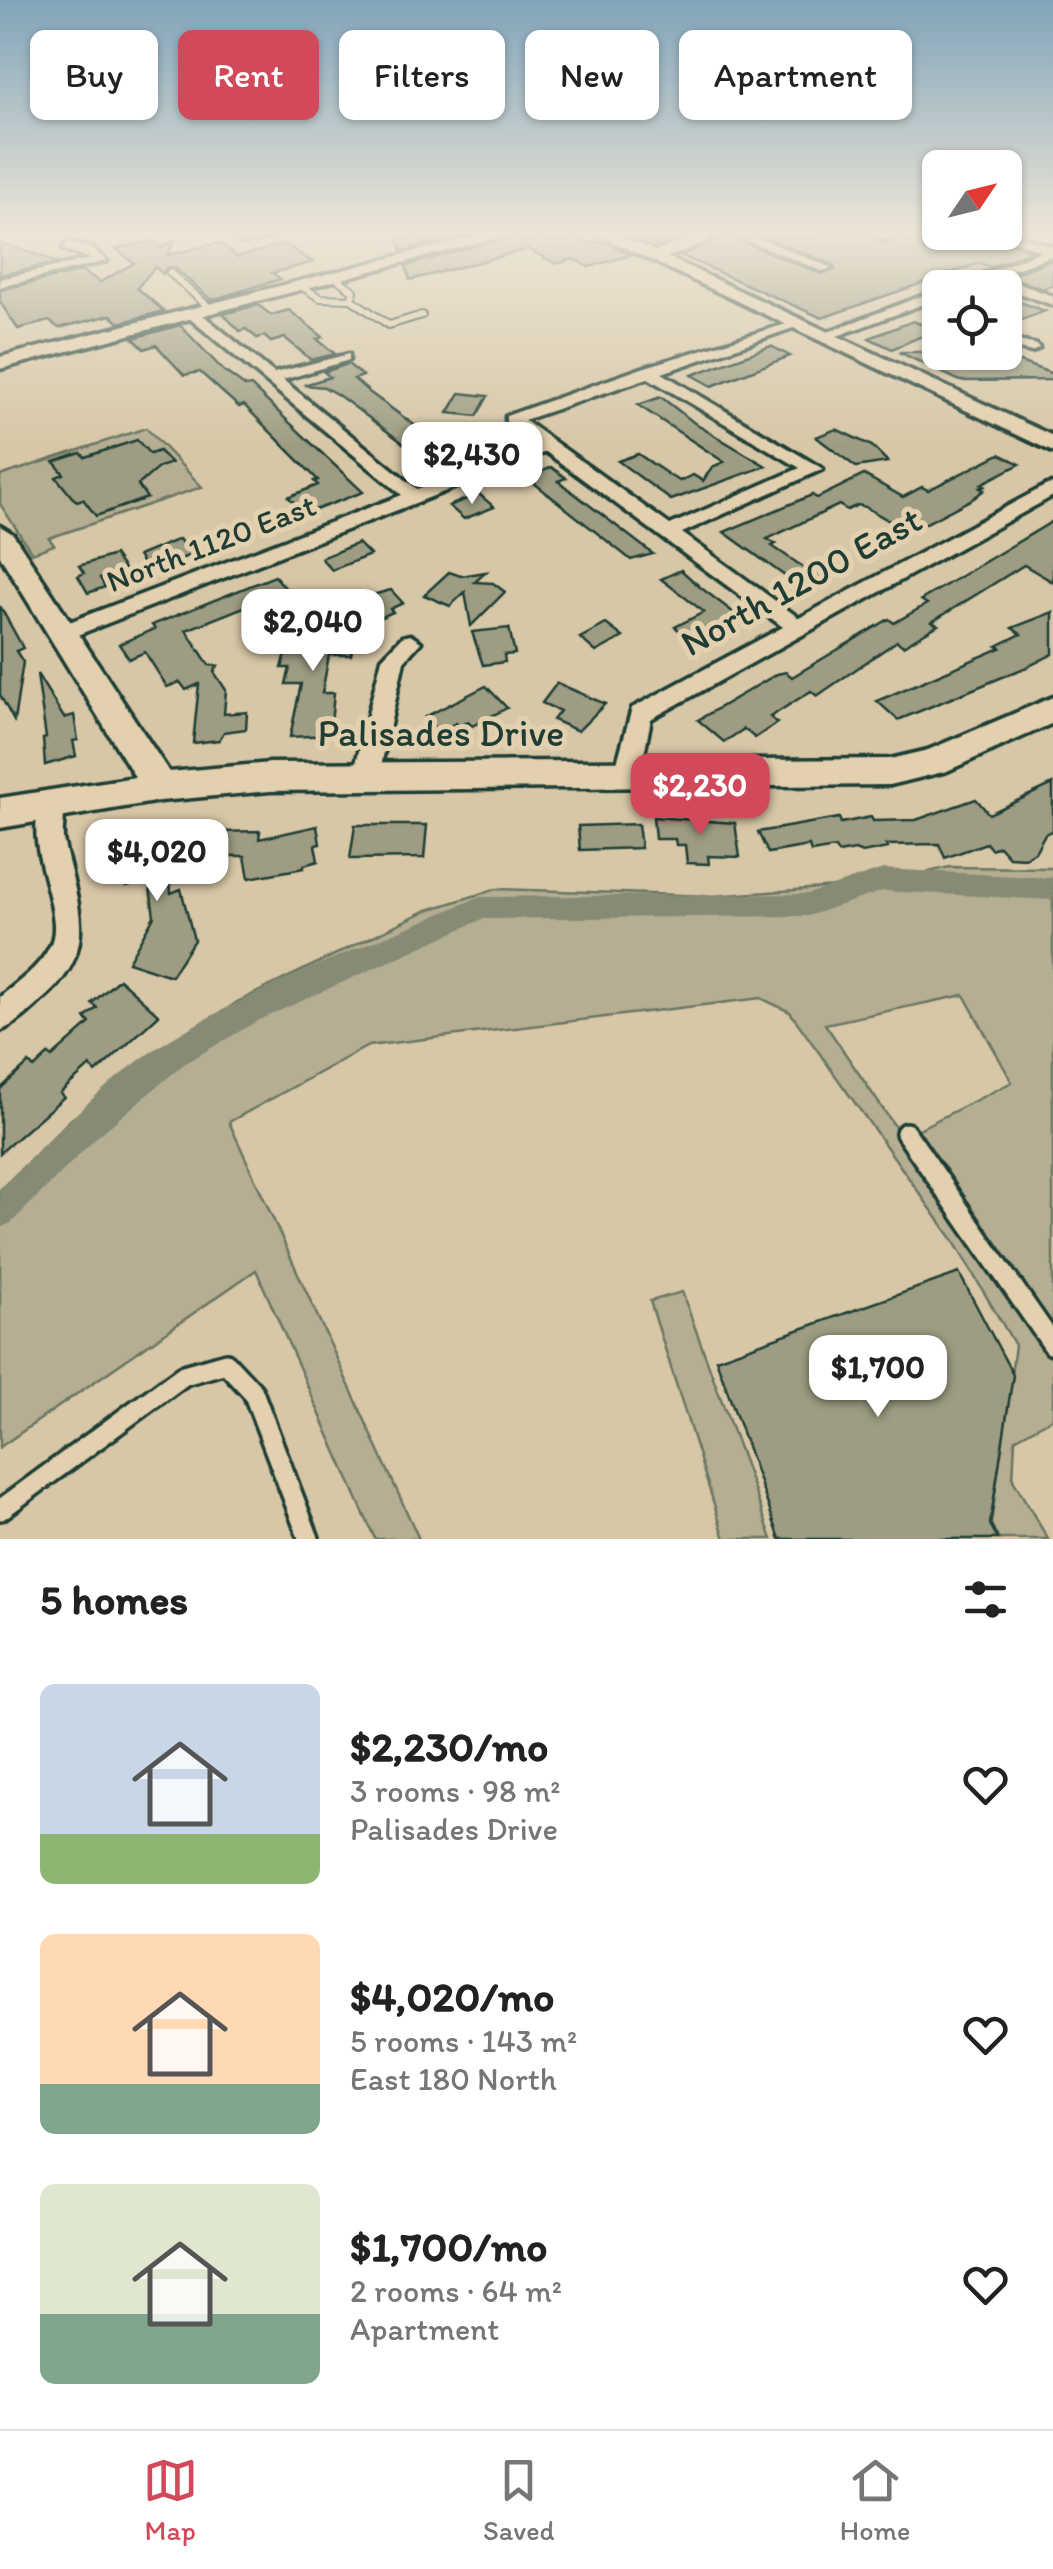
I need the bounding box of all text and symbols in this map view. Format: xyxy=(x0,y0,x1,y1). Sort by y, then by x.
chip: Buy xyxy=(30,30,158,120)
chip: Rent xyxy=(178,30,319,120)
chip: Filters xyxy=(339,30,505,120)
chip: New xyxy=(525,30,659,120)
chip: Apartment xyxy=(679,30,912,120)
north arrow xyxy=(922,150,1022,250)
map controls xyxy=(922,150,1022,370)
button: locate xyxy=(922,270,1022,370)
pin: $2,430 xyxy=(391,422,553,507)
text: $2,430 xyxy=(423,435,521,473)
street label: North 1120 East xyxy=(101,486,321,600)
street label: North 1200 East xyxy=(673,496,929,666)
pin: $2,040 xyxy=(232,589,394,674)
text: $2,040 xyxy=(263,602,363,640)
street label: Palisades Drive xyxy=(318,710,564,756)
pin: $2,230 xyxy=(619,753,781,838)
text: $2,230 xyxy=(653,766,747,804)
pin: $4,020 xyxy=(76,819,238,904)
text: $4,020 xyxy=(107,832,207,870)
pin: $1,700 xyxy=(797,1335,959,1420)
text: $1,700 xyxy=(831,1348,925,1386)
icon: filters xyxy=(958,1572,1013,1627)
text: 5 homes xyxy=(40,1574,188,1625)
text: $2,230/mo xyxy=(350,1721,549,1772)
icon: home xyxy=(120,1724,240,1844)
icon: heart xyxy=(958,1757,1013,1812)
text: 3 rooms · 98 m² xyxy=(350,1772,561,1810)
text: Palisades Drive xyxy=(350,1810,558,1848)
text: $4,020/mo xyxy=(350,1971,555,2022)
icon: home xyxy=(120,1974,240,2094)
icon: heart xyxy=(958,2007,1013,2062)
text: 5 rooms · 143 m² xyxy=(350,2022,577,2060)
text: East 180 North xyxy=(350,2060,557,2098)
text: $1,700/mo xyxy=(350,2221,548,2272)
icon: home xyxy=(120,2224,240,2344)
icon: heart xyxy=(958,2257,1013,2312)
text: 2 rooms · 64 m² xyxy=(350,2272,562,2310)
text: Apartment xyxy=(350,2310,499,2348)
tab: Map xyxy=(143,2453,198,2547)
tab: Saved xyxy=(483,2453,554,2547)
tab: Home xyxy=(840,2453,910,2547)

